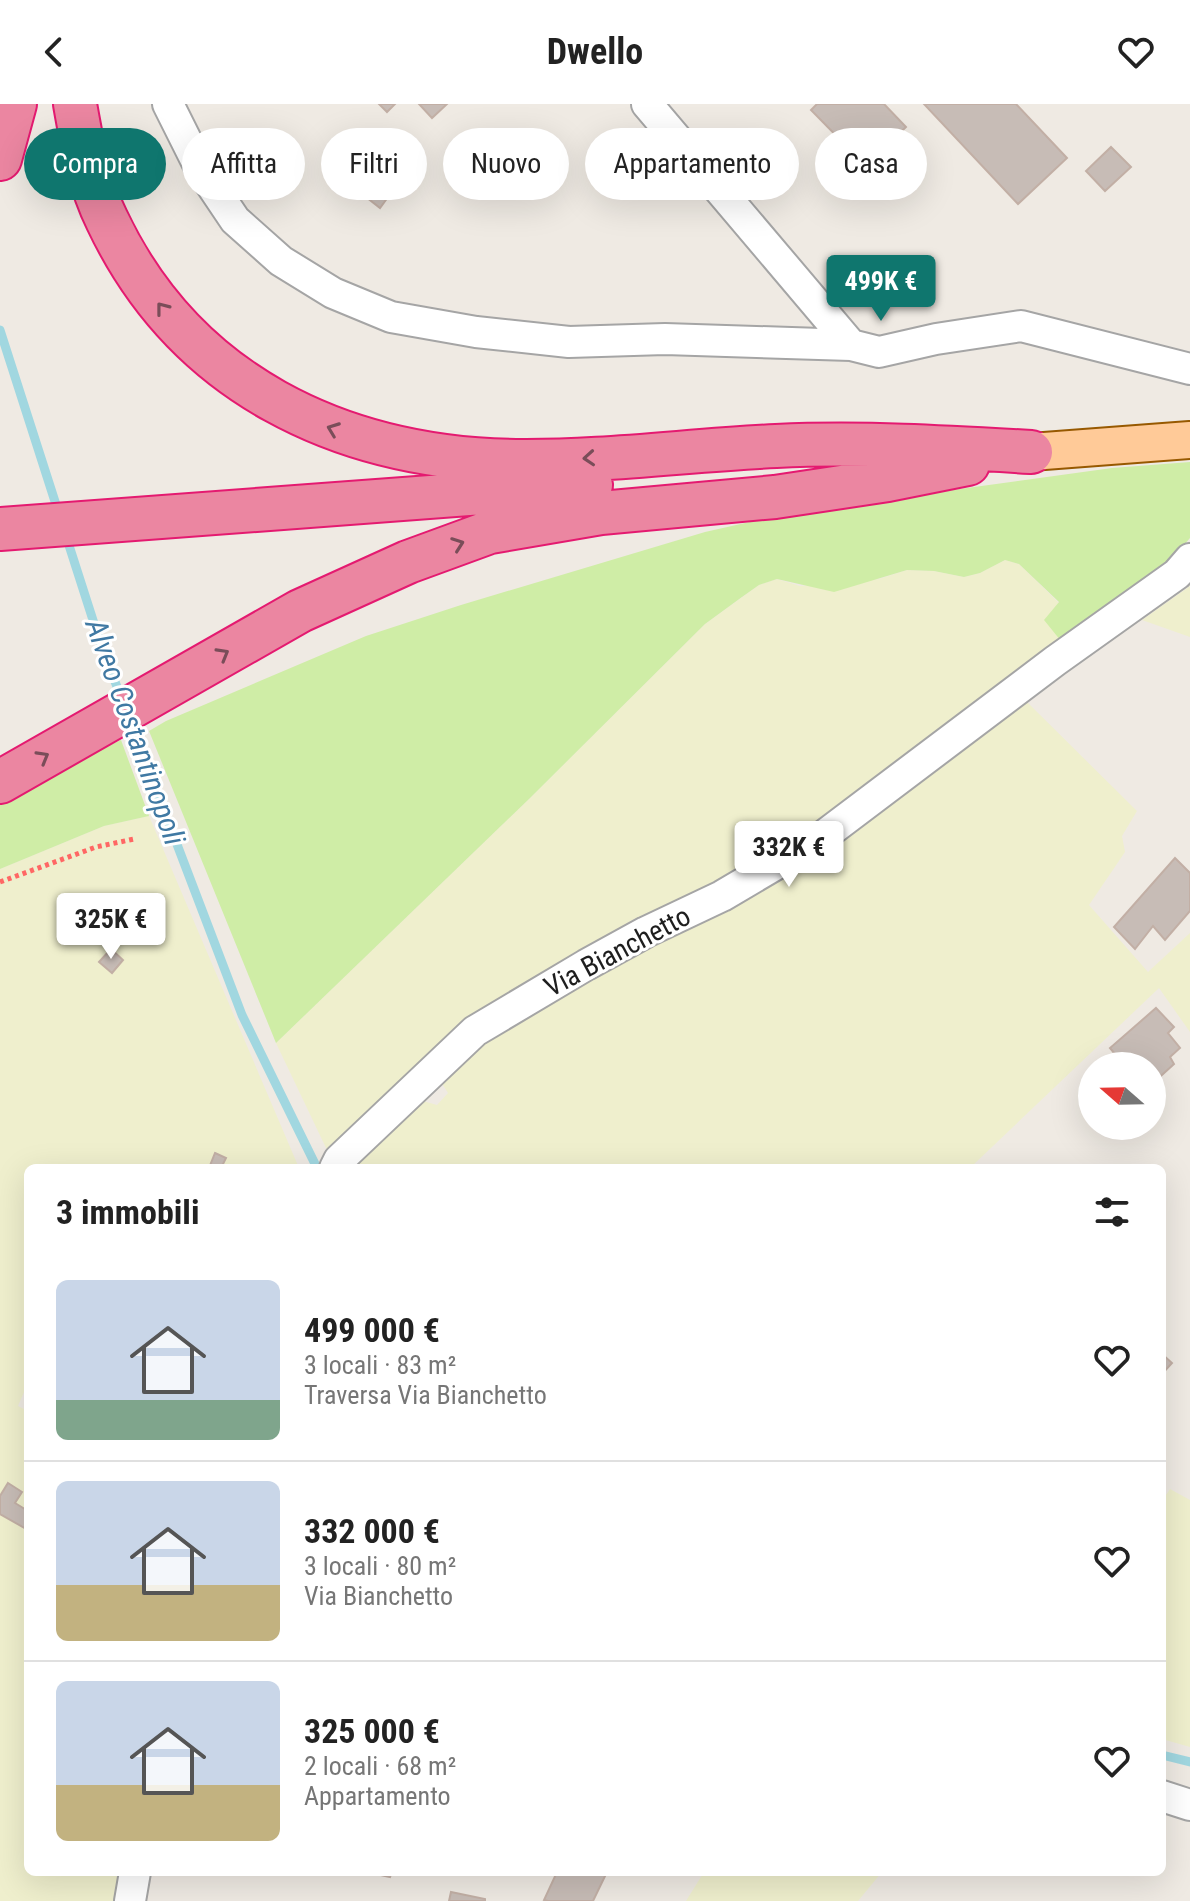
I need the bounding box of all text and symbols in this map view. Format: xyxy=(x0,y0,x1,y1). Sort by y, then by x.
icon: back xyxy=(32,30,76,74)
icon: heart xyxy=(1114,30,1158,74)
text: Dwello xyxy=(547,31,643,73)
chip: Compra xyxy=(24,128,166,200)
chip: Affitta xyxy=(182,128,305,200)
chip: Filtri xyxy=(321,128,427,200)
chip: Nuovo xyxy=(443,128,569,200)
chip: Appartamento xyxy=(585,128,799,200)
chip: Casa xyxy=(815,128,927,200)
pin: 499K € xyxy=(816,255,946,323)
text: 499K € xyxy=(845,266,917,296)
one-way arrow xyxy=(157,303,172,317)
one-way arrow xyxy=(327,422,341,438)
one-way arrow xyxy=(582,449,595,466)
one-way arrow xyxy=(450,537,464,553)
water label: Alveo Costantinopoli xyxy=(78,613,193,850)
one-way arrow xyxy=(215,648,229,664)
one-way arrow xyxy=(34,751,49,767)
pin: 332K € xyxy=(724,821,854,889)
text: 332K € xyxy=(753,832,825,862)
pin: 325K € xyxy=(46,893,176,961)
street label: Via Bianchetto xyxy=(539,899,696,1004)
text: 325K € xyxy=(75,904,147,934)
north arrow xyxy=(1078,1052,1166,1140)
map controls xyxy=(1078,1052,1166,1140)
icon: filters xyxy=(1090,1190,1134,1234)
text: 3 immobili xyxy=(56,1192,199,1232)
text: 499 000 € xyxy=(304,1310,440,1350)
icon: home xyxy=(120,1312,216,1408)
icon: heart xyxy=(1090,1338,1134,1382)
text: 3 locali · 83 m² xyxy=(304,1350,456,1380)
text: Traversa Via Bianchetto xyxy=(304,1380,547,1410)
text: 332 000 € xyxy=(304,1511,440,1551)
icon: home xyxy=(120,1513,216,1609)
icon: heart xyxy=(1090,1539,1134,1583)
text: 3 locali · 80 m² xyxy=(304,1551,456,1581)
text: Via Bianchetto xyxy=(304,1581,453,1611)
text: 325 000 € xyxy=(304,1711,440,1751)
icon: home xyxy=(120,1713,216,1809)
icon: heart xyxy=(1090,1739,1134,1783)
text: 2 locali · 68 m² xyxy=(304,1751,456,1781)
text: Appartamento xyxy=(304,1781,451,1811)

